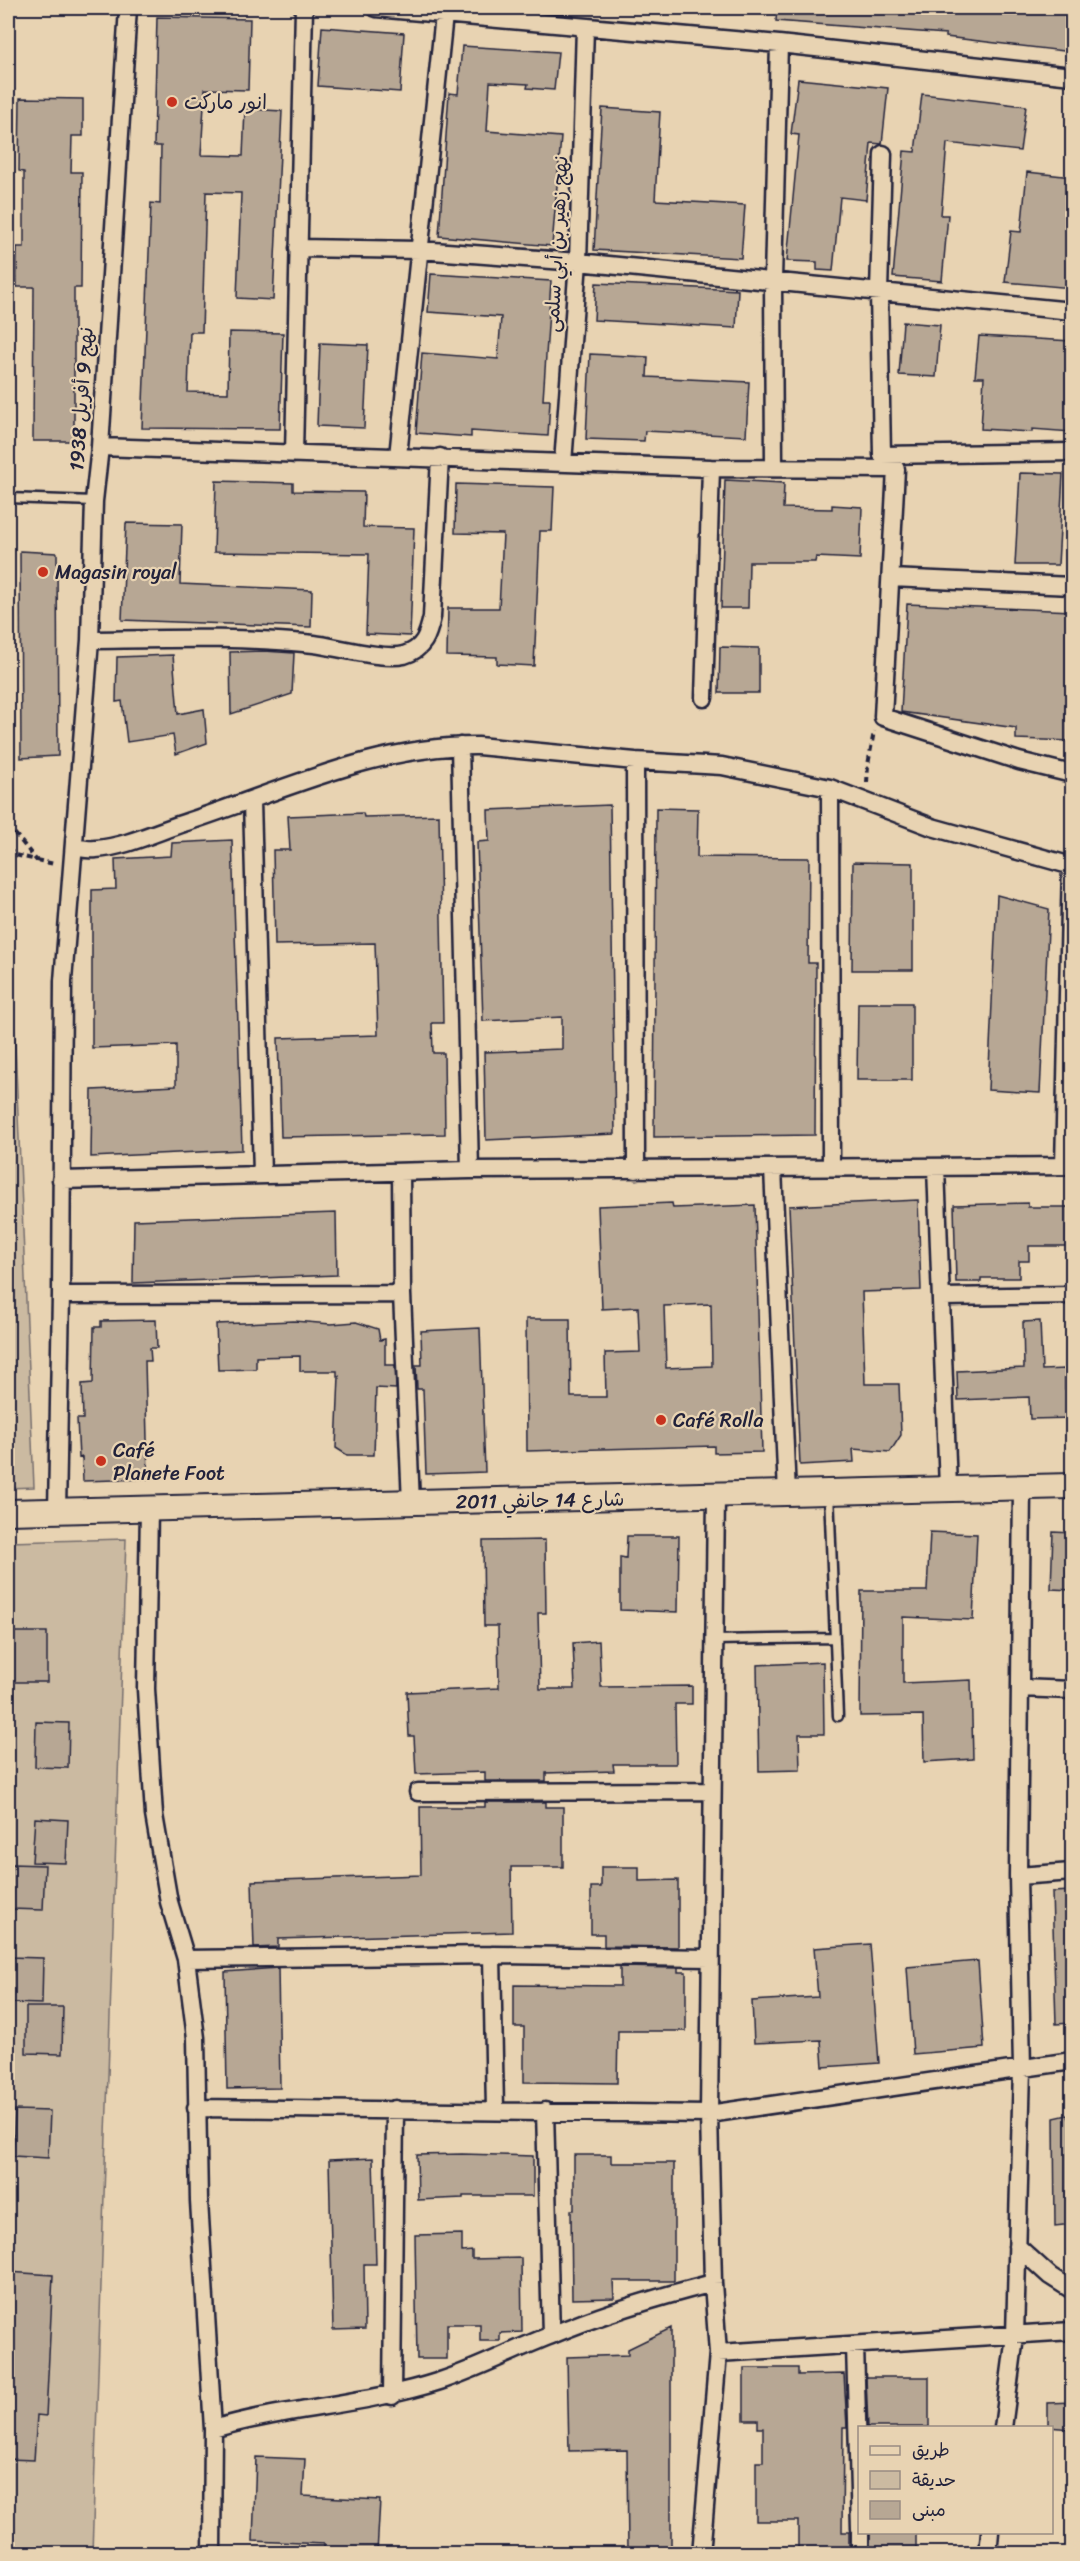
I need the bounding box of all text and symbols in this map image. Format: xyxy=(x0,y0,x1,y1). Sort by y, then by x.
place label: انور ماركت xyxy=(184,85,267,120)
marker: انور ماركت xyxy=(165,95,179,109)
street label: نهج زهير بن أبي سلمى xyxy=(534,155,579,333)
street label: نهج 9 أفريل 1938 xyxy=(59,326,104,472)
place label: Magasin royal xyxy=(55,555,177,590)
marker: Magasin royal xyxy=(36,565,50,579)
place label: Café Rolla xyxy=(673,1403,764,1438)
marker: Café Rolla xyxy=(654,1413,668,1427)
place label: Café Planete Foot xyxy=(113,1433,225,1491)
marker: Café Planete Foot xyxy=(94,1454,108,1468)
street label: شارع 14 جانفي 2011 xyxy=(455,1482,625,1519)
legend xyxy=(858,2426,1053,2534)
text: طريق xyxy=(912,2434,950,2466)
text: حديقة xyxy=(912,2464,956,2496)
text: مبنى xyxy=(912,2494,946,2526)

